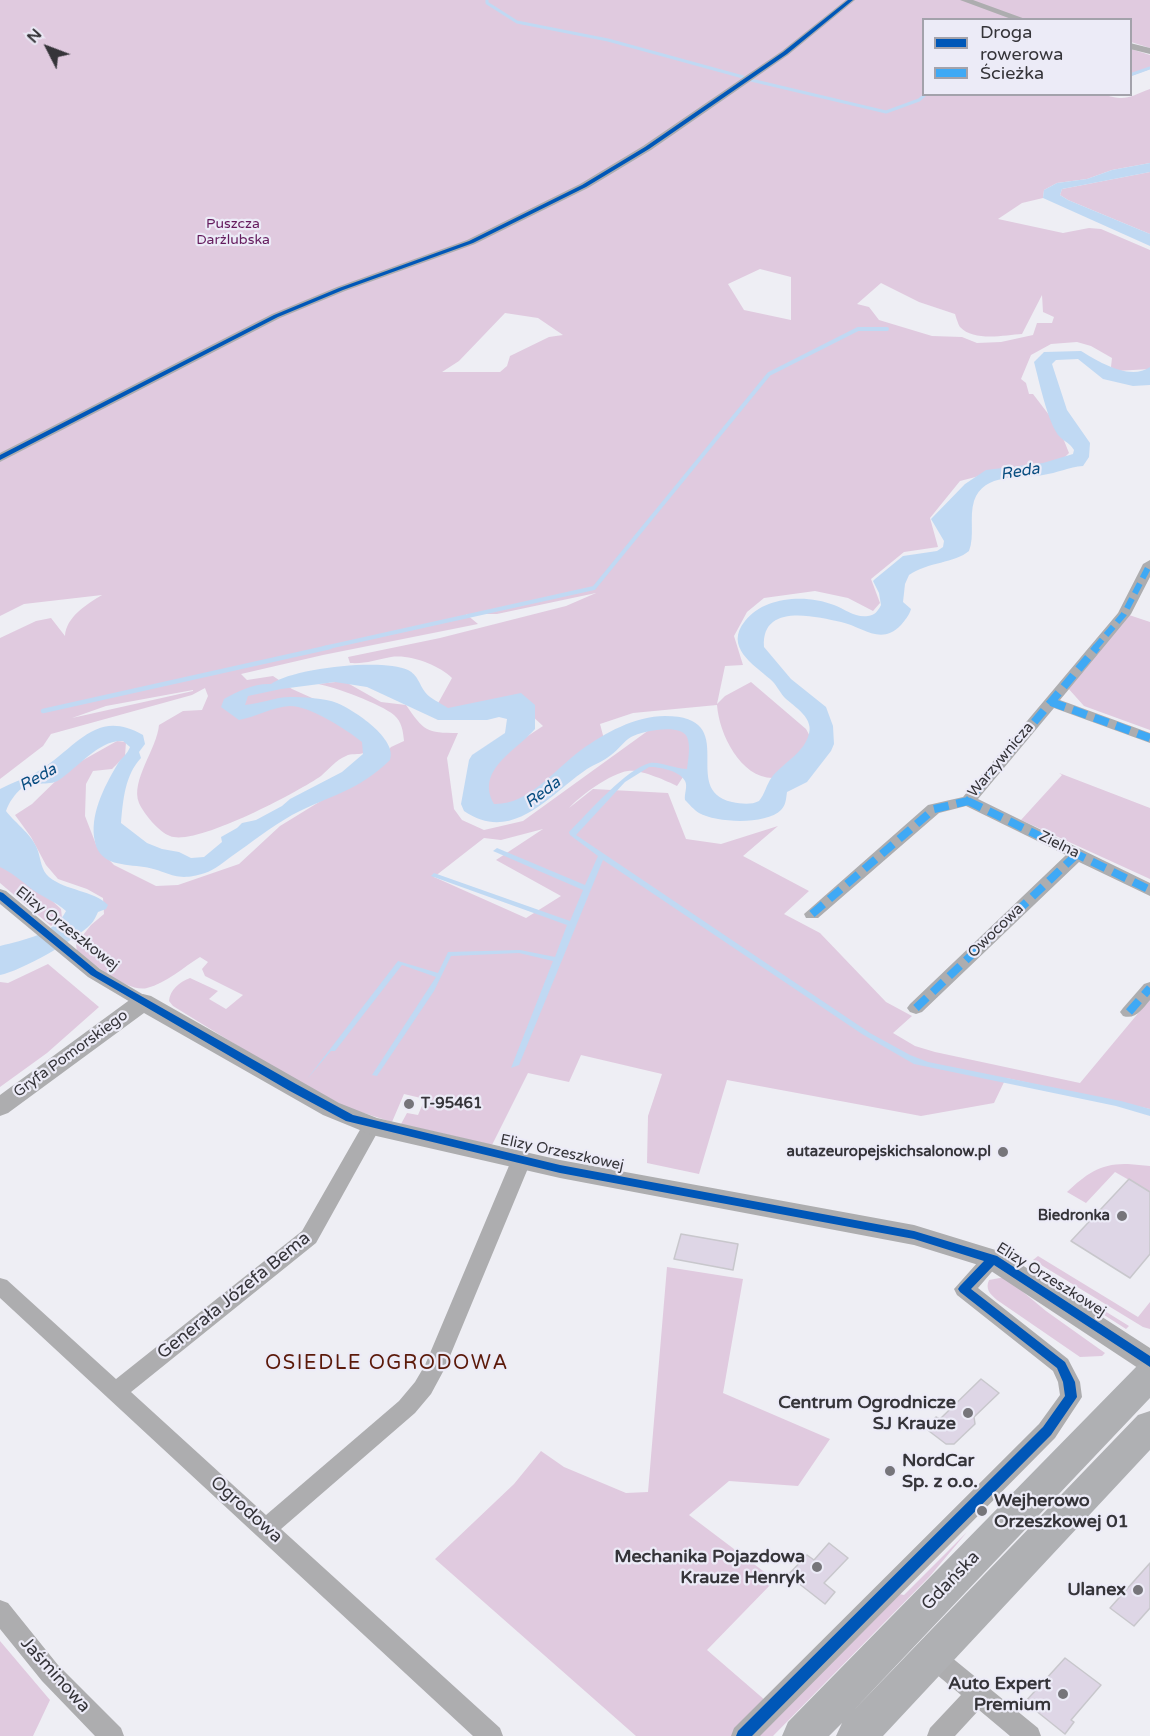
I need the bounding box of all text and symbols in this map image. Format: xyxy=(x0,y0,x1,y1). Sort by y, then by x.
north arrow xyxy=(18,18,78,78)
legend xyxy=(922,18,1132,96)
text: Droga rowerowa xyxy=(980,21,1063,65)
text: N xyxy=(23,24,46,47)
text: Ścieżka xyxy=(980,62,1044,84)
park label: Puszcza Darżlubska xyxy=(196,216,270,249)
water label: Reda xyxy=(999,459,1041,485)
street label: Warzywnicza xyxy=(964,719,1038,801)
water label: Reda xyxy=(16,760,60,796)
water label: Reda xyxy=(521,773,565,813)
street label: Zielna xyxy=(1036,827,1082,863)
street label: Elizy Orzeszkowej xyxy=(12,883,122,975)
street label: Owocowa xyxy=(964,900,1028,962)
street label: Gryfa Pomorskiego xyxy=(10,1007,132,1101)
place label: T-95461 xyxy=(421,1095,482,1113)
marker: T-95461 xyxy=(402,1097,416,1111)
street label: Elizy Orzeszkowej xyxy=(498,1131,626,1175)
place label: autazeuropejskichsalonow.pl xyxy=(787,1143,991,1161)
marker: autazeuropejskichsalonow.pl xyxy=(996,1145,1010,1159)
place label: Biedronka xyxy=(1038,1207,1110,1225)
marker: Biedronka xyxy=(1115,1209,1129,1223)
street label: Generała Józefa Bema xyxy=(153,1228,315,1364)
street label: Elizy Orzeszkowej xyxy=(993,1239,1109,1321)
district label: OSIEDLE OGRODOWA xyxy=(265,1352,509,1376)
place label: Centrum Ogrodnicze SJ Krauze xyxy=(778,1392,956,1434)
marker: Centrum Ogrodnicze SJ Krauze xyxy=(961,1406,975,1420)
place label: NordCar Sp. z o.o. xyxy=(902,1450,978,1492)
marker: NordCar Sp. z o.o. xyxy=(883,1464,897,1478)
street label: Ogrodowa xyxy=(205,1472,287,1548)
place label: Wejherowo Orzeszkowej 01 xyxy=(994,1490,1129,1532)
marker: Wejherowo Orzeszkowej 01 xyxy=(975,1504,989,1518)
place label: Mechanika Pojazdowa Krauze Henryk xyxy=(614,1546,805,1588)
street label: Gdańska xyxy=(917,1547,985,1615)
marker: Mechanika Pojazdowa Krauze Henryk xyxy=(810,1560,824,1574)
place label: Ulanex xyxy=(1067,1579,1126,1601)
marker: Ulanex xyxy=(1131,1583,1145,1597)
street label: Jaśminowa xyxy=(15,1633,95,1717)
place label: Auto Expert Premium xyxy=(948,1673,1051,1716)
marker: Auto Expert Premium xyxy=(1056,1687,1070,1701)

